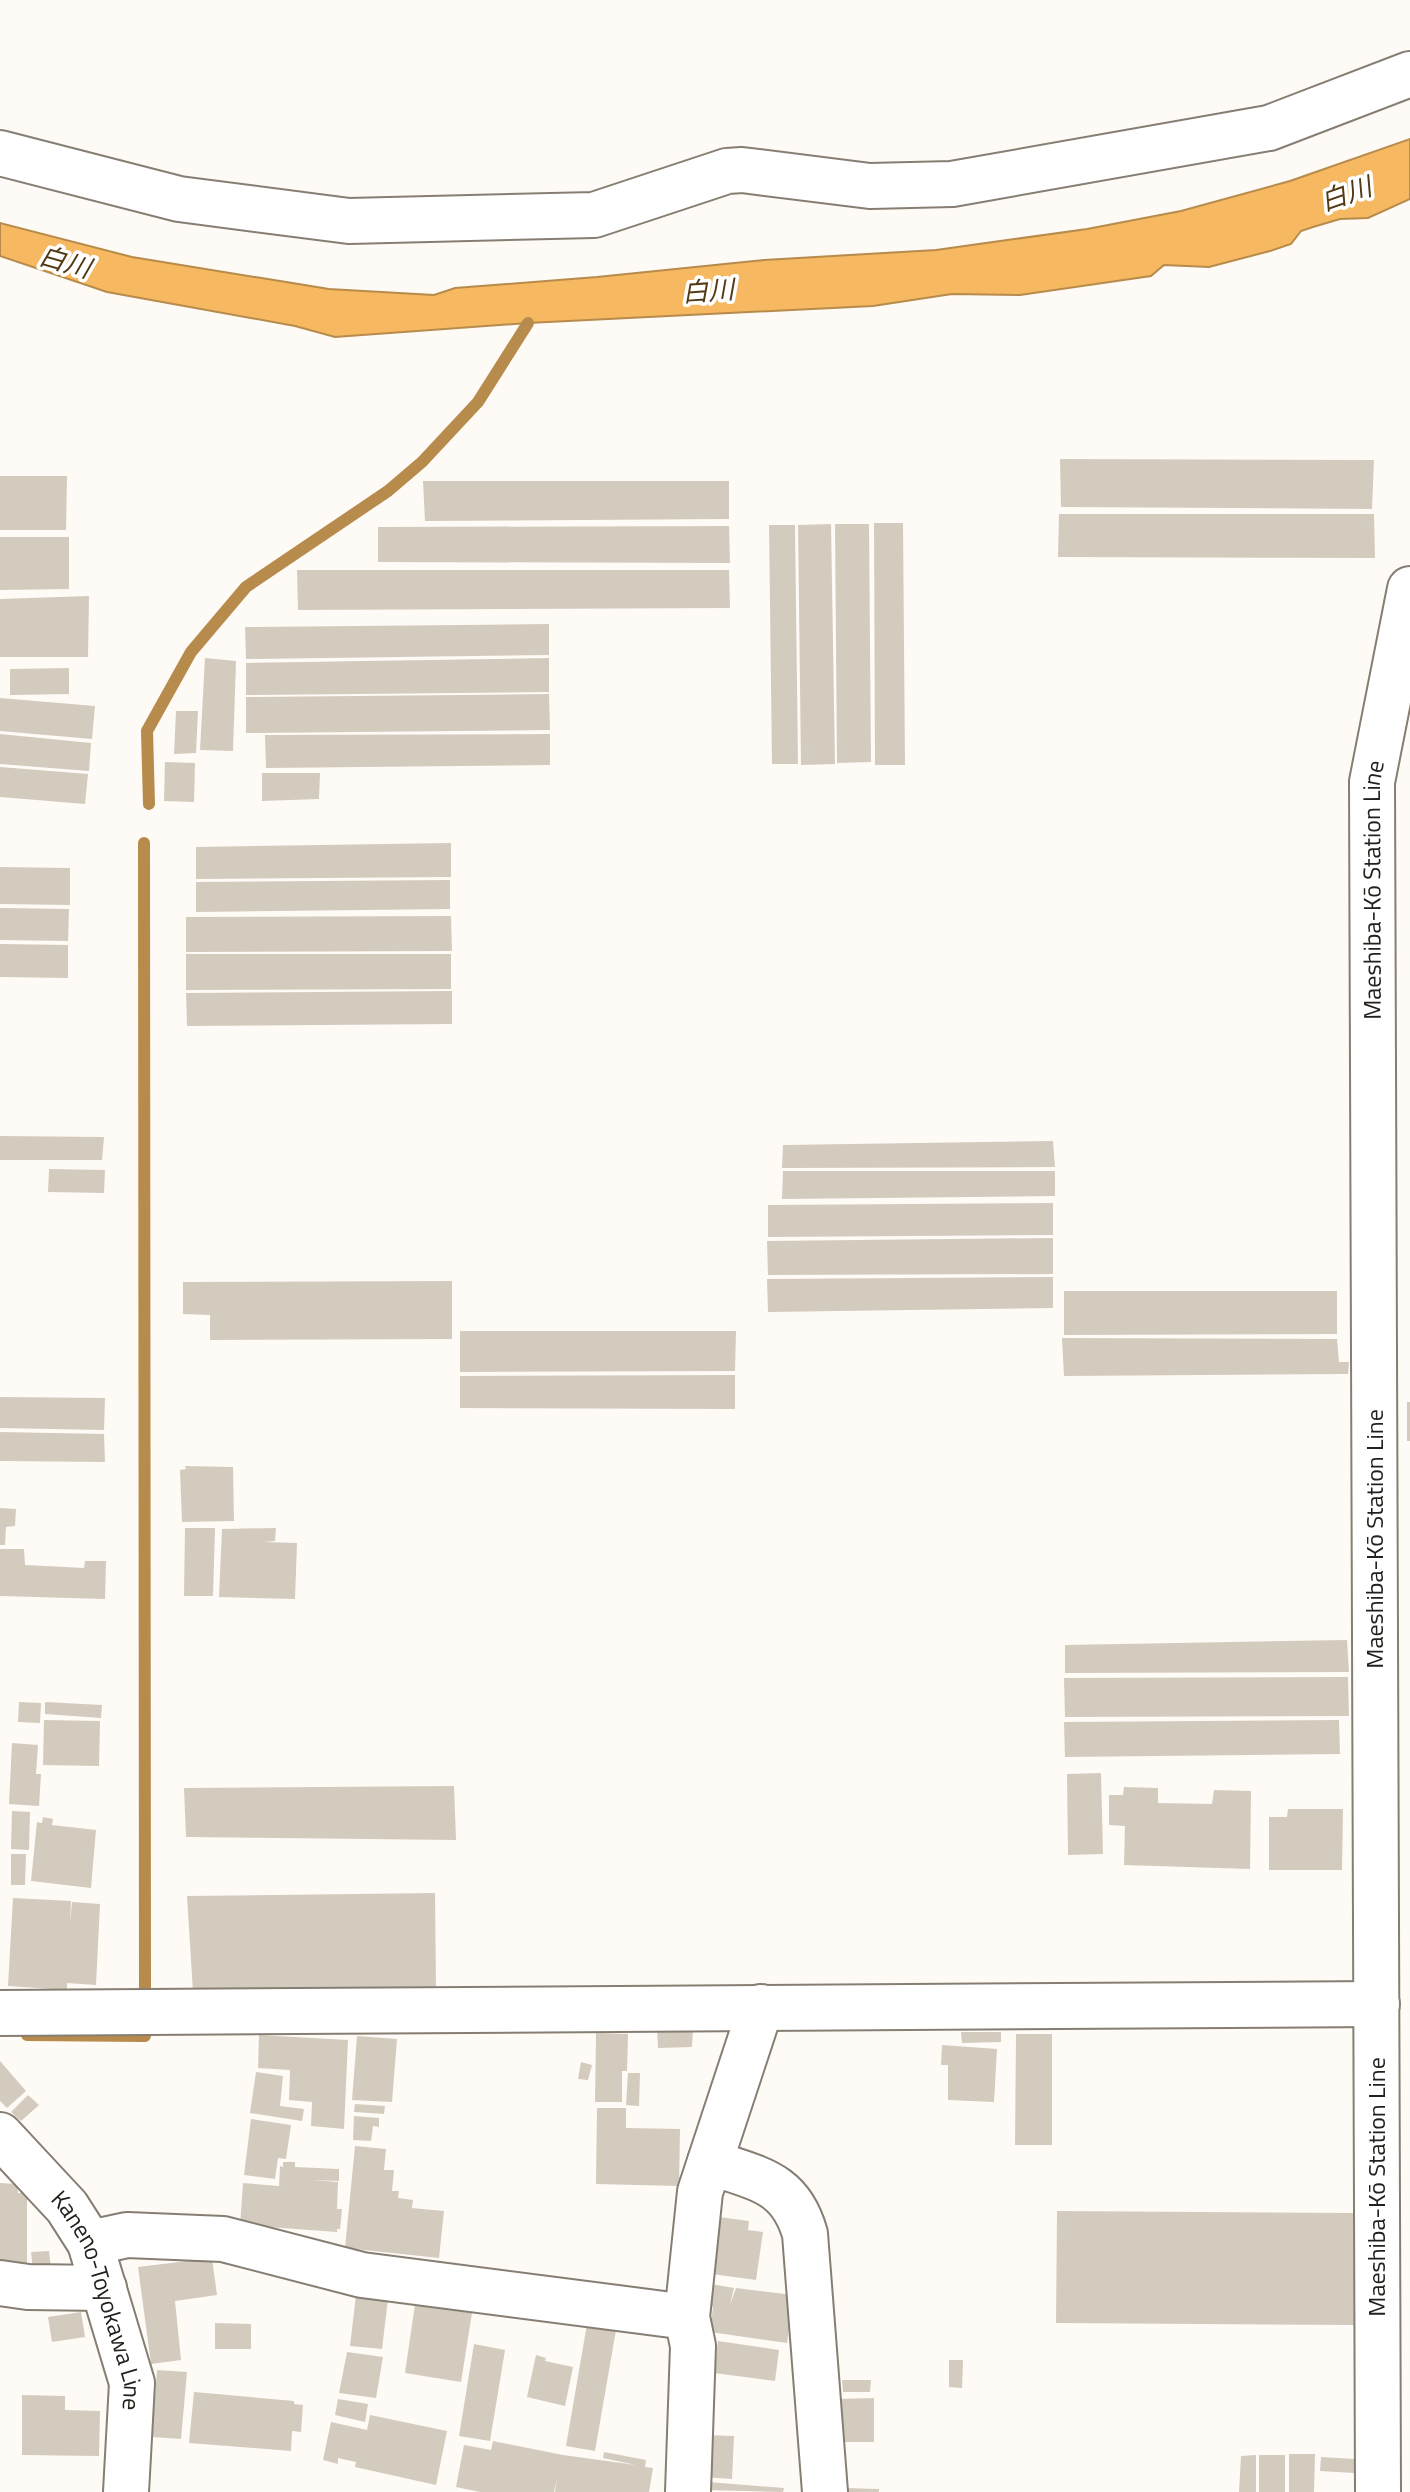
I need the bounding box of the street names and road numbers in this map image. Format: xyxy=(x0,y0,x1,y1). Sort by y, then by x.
street label: Maeshiba-Kō Station Line xyxy=(1353,757,1393,1020)
street label: Maeshiba-Kō Station Line xyxy=(1356,1409,1392,1669)
street label: Maeshiba-Kō Station Line xyxy=(1358,2057,1394,2317)
street label: Kaneno-Toyokawa Line xyxy=(43,2182,151,2411)

